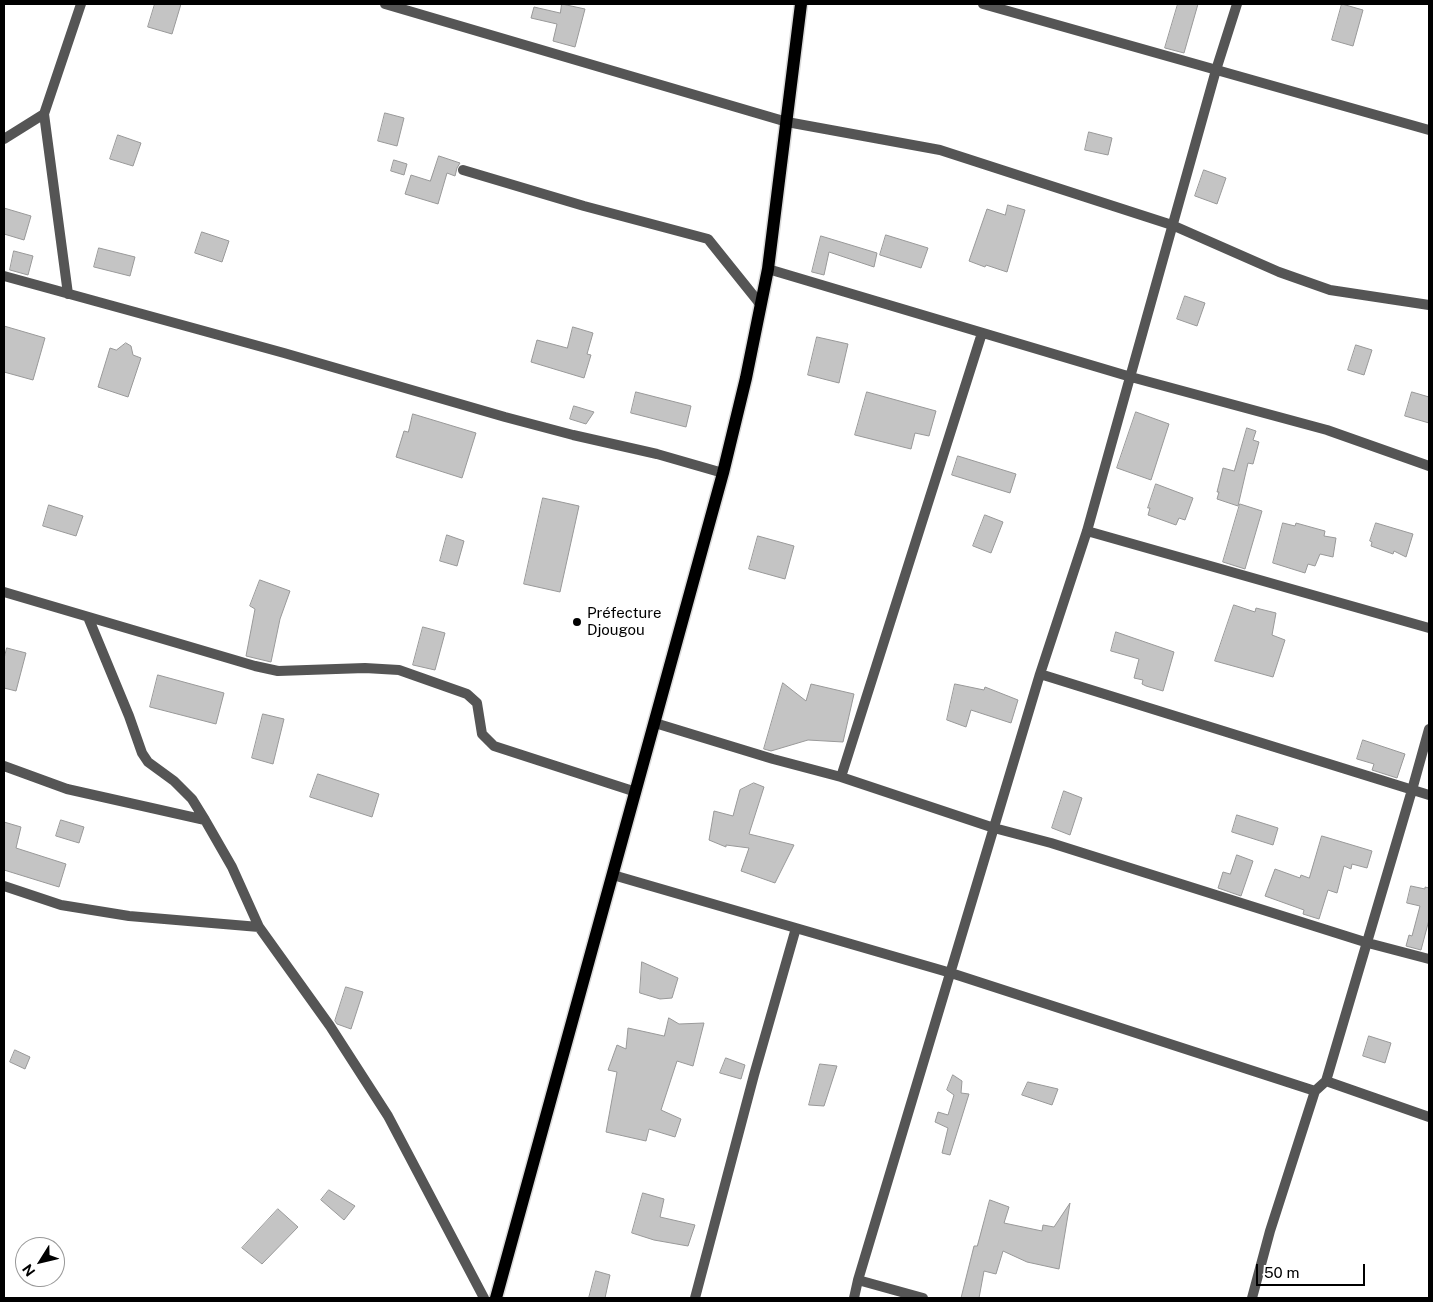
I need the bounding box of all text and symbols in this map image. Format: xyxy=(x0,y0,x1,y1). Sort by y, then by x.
place label: Préfecture Djougou xyxy=(587,604,661,639)
marker: Préfecture Djougou xyxy=(571,616,583,628)
north arrow xyxy=(15,1237,65,1287)
scale bar xyxy=(1258,1254,1367,1286)
text: N xyxy=(19,1261,38,1279)
text: 50 m xyxy=(1264,1264,1299,1281)

